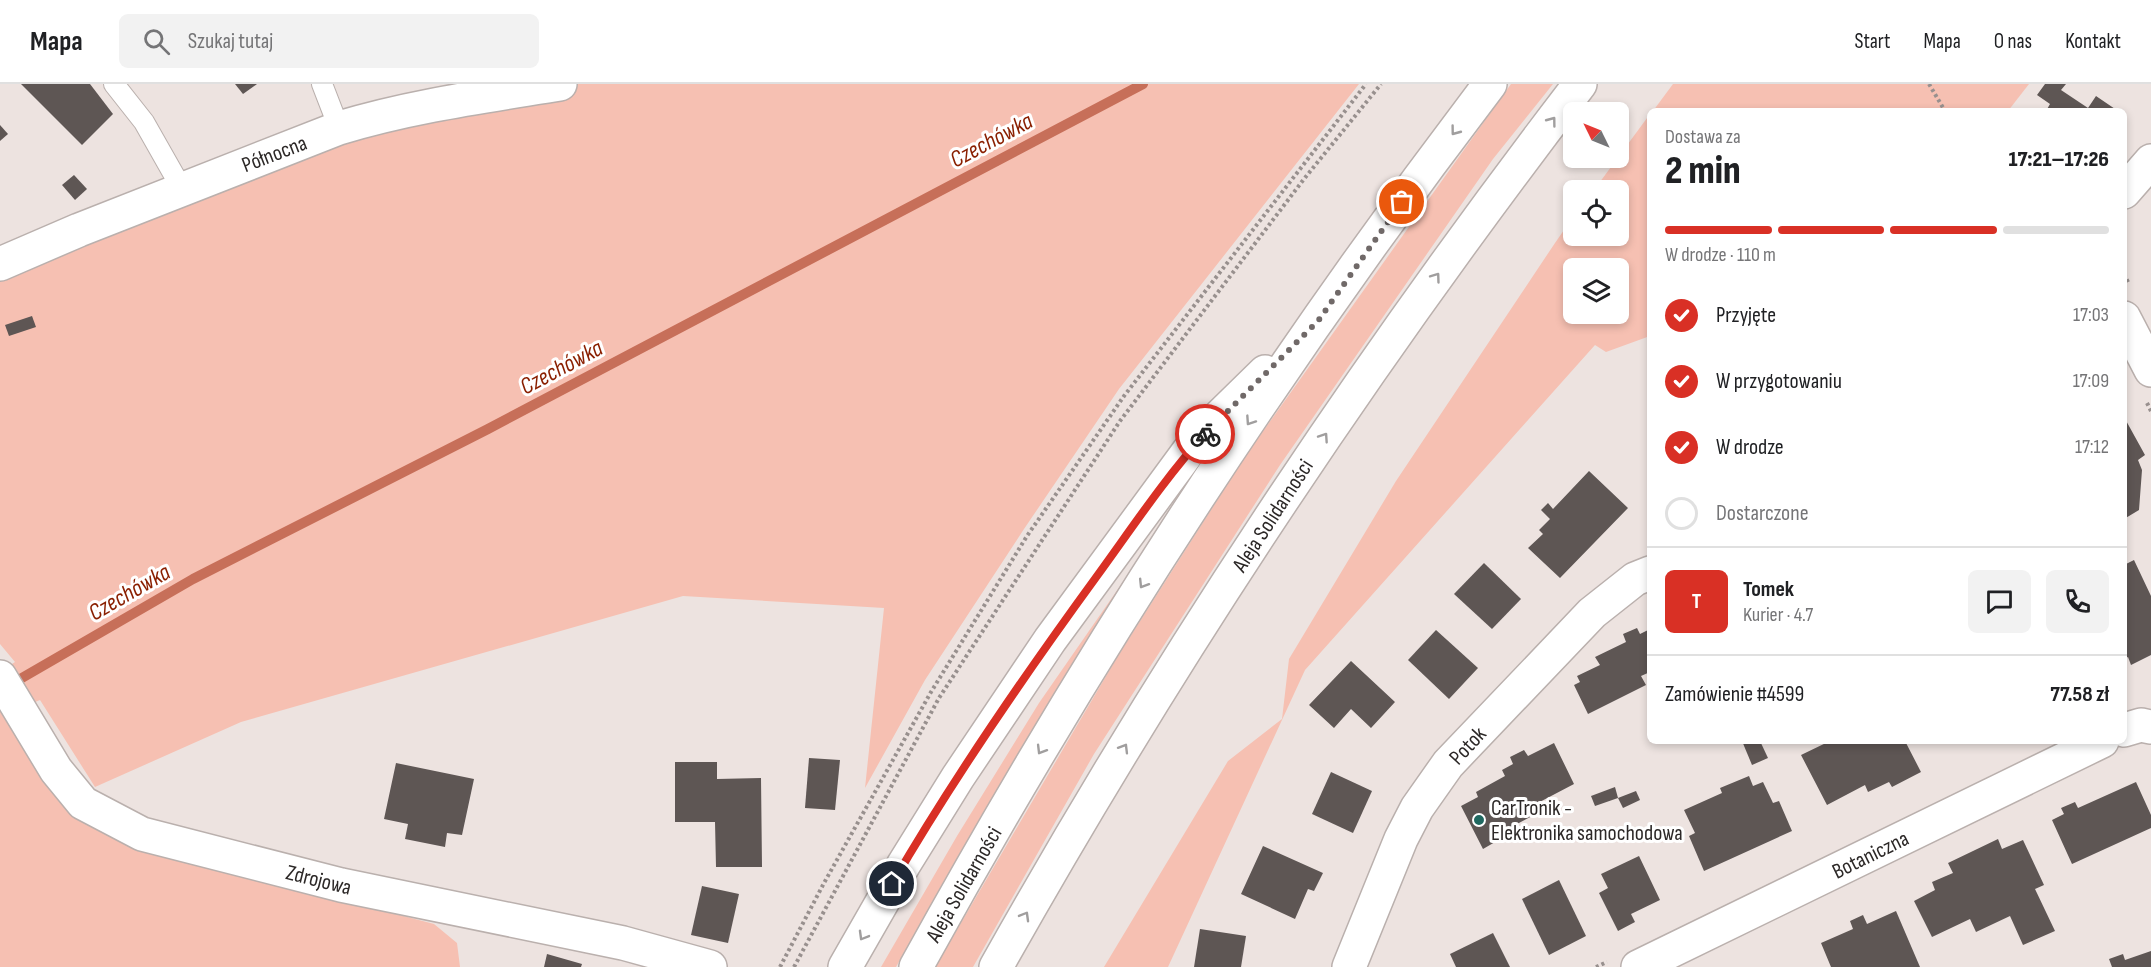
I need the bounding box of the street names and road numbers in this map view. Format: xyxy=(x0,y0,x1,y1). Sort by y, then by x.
street label: Północna xyxy=(238,130,311,179)
street label: Aleja Solidarności xyxy=(1226,454,1320,578)
street label: Potok xyxy=(1444,721,1493,771)
street label: Aleja Solidarności xyxy=(920,822,1008,948)
street label: Botaniczna xyxy=(1828,825,1913,885)
street label: Zdrojowa xyxy=(283,859,354,902)

